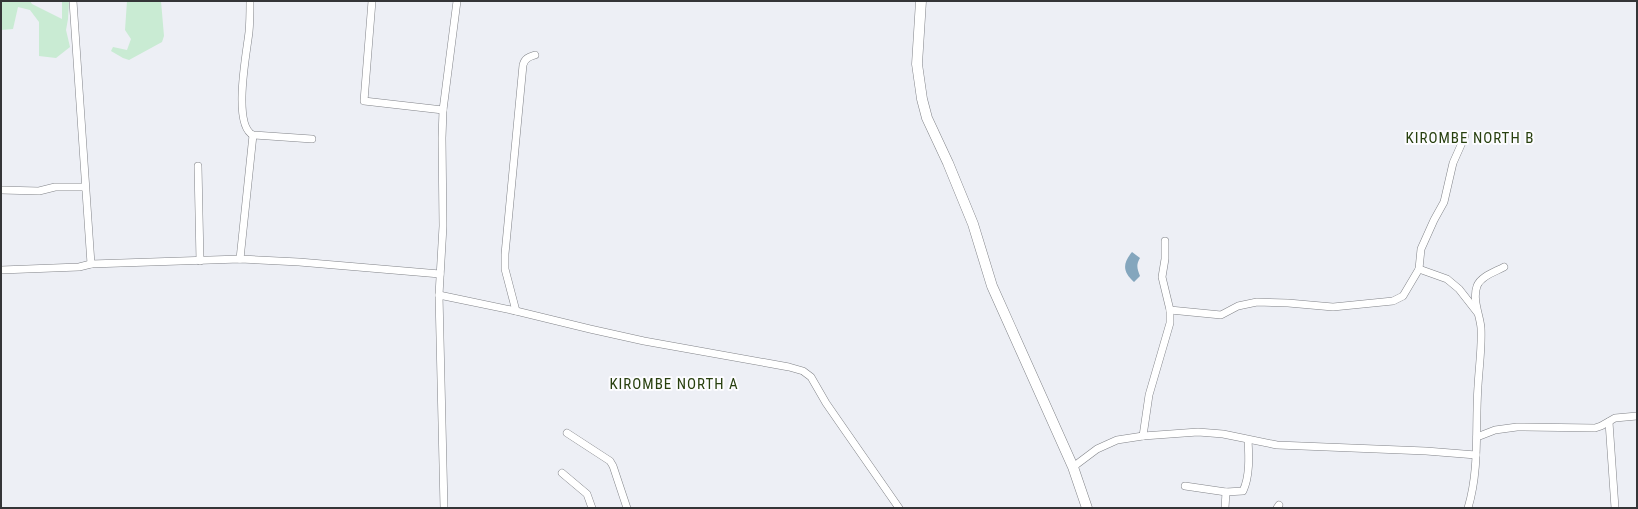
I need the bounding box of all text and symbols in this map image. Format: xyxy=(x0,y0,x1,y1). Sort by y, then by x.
district label: KIROMBE NORTH B xyxy=(1406,129,1534,147)
district label: KIROMBE NORTH A xyxy=(609,375,739,393)

